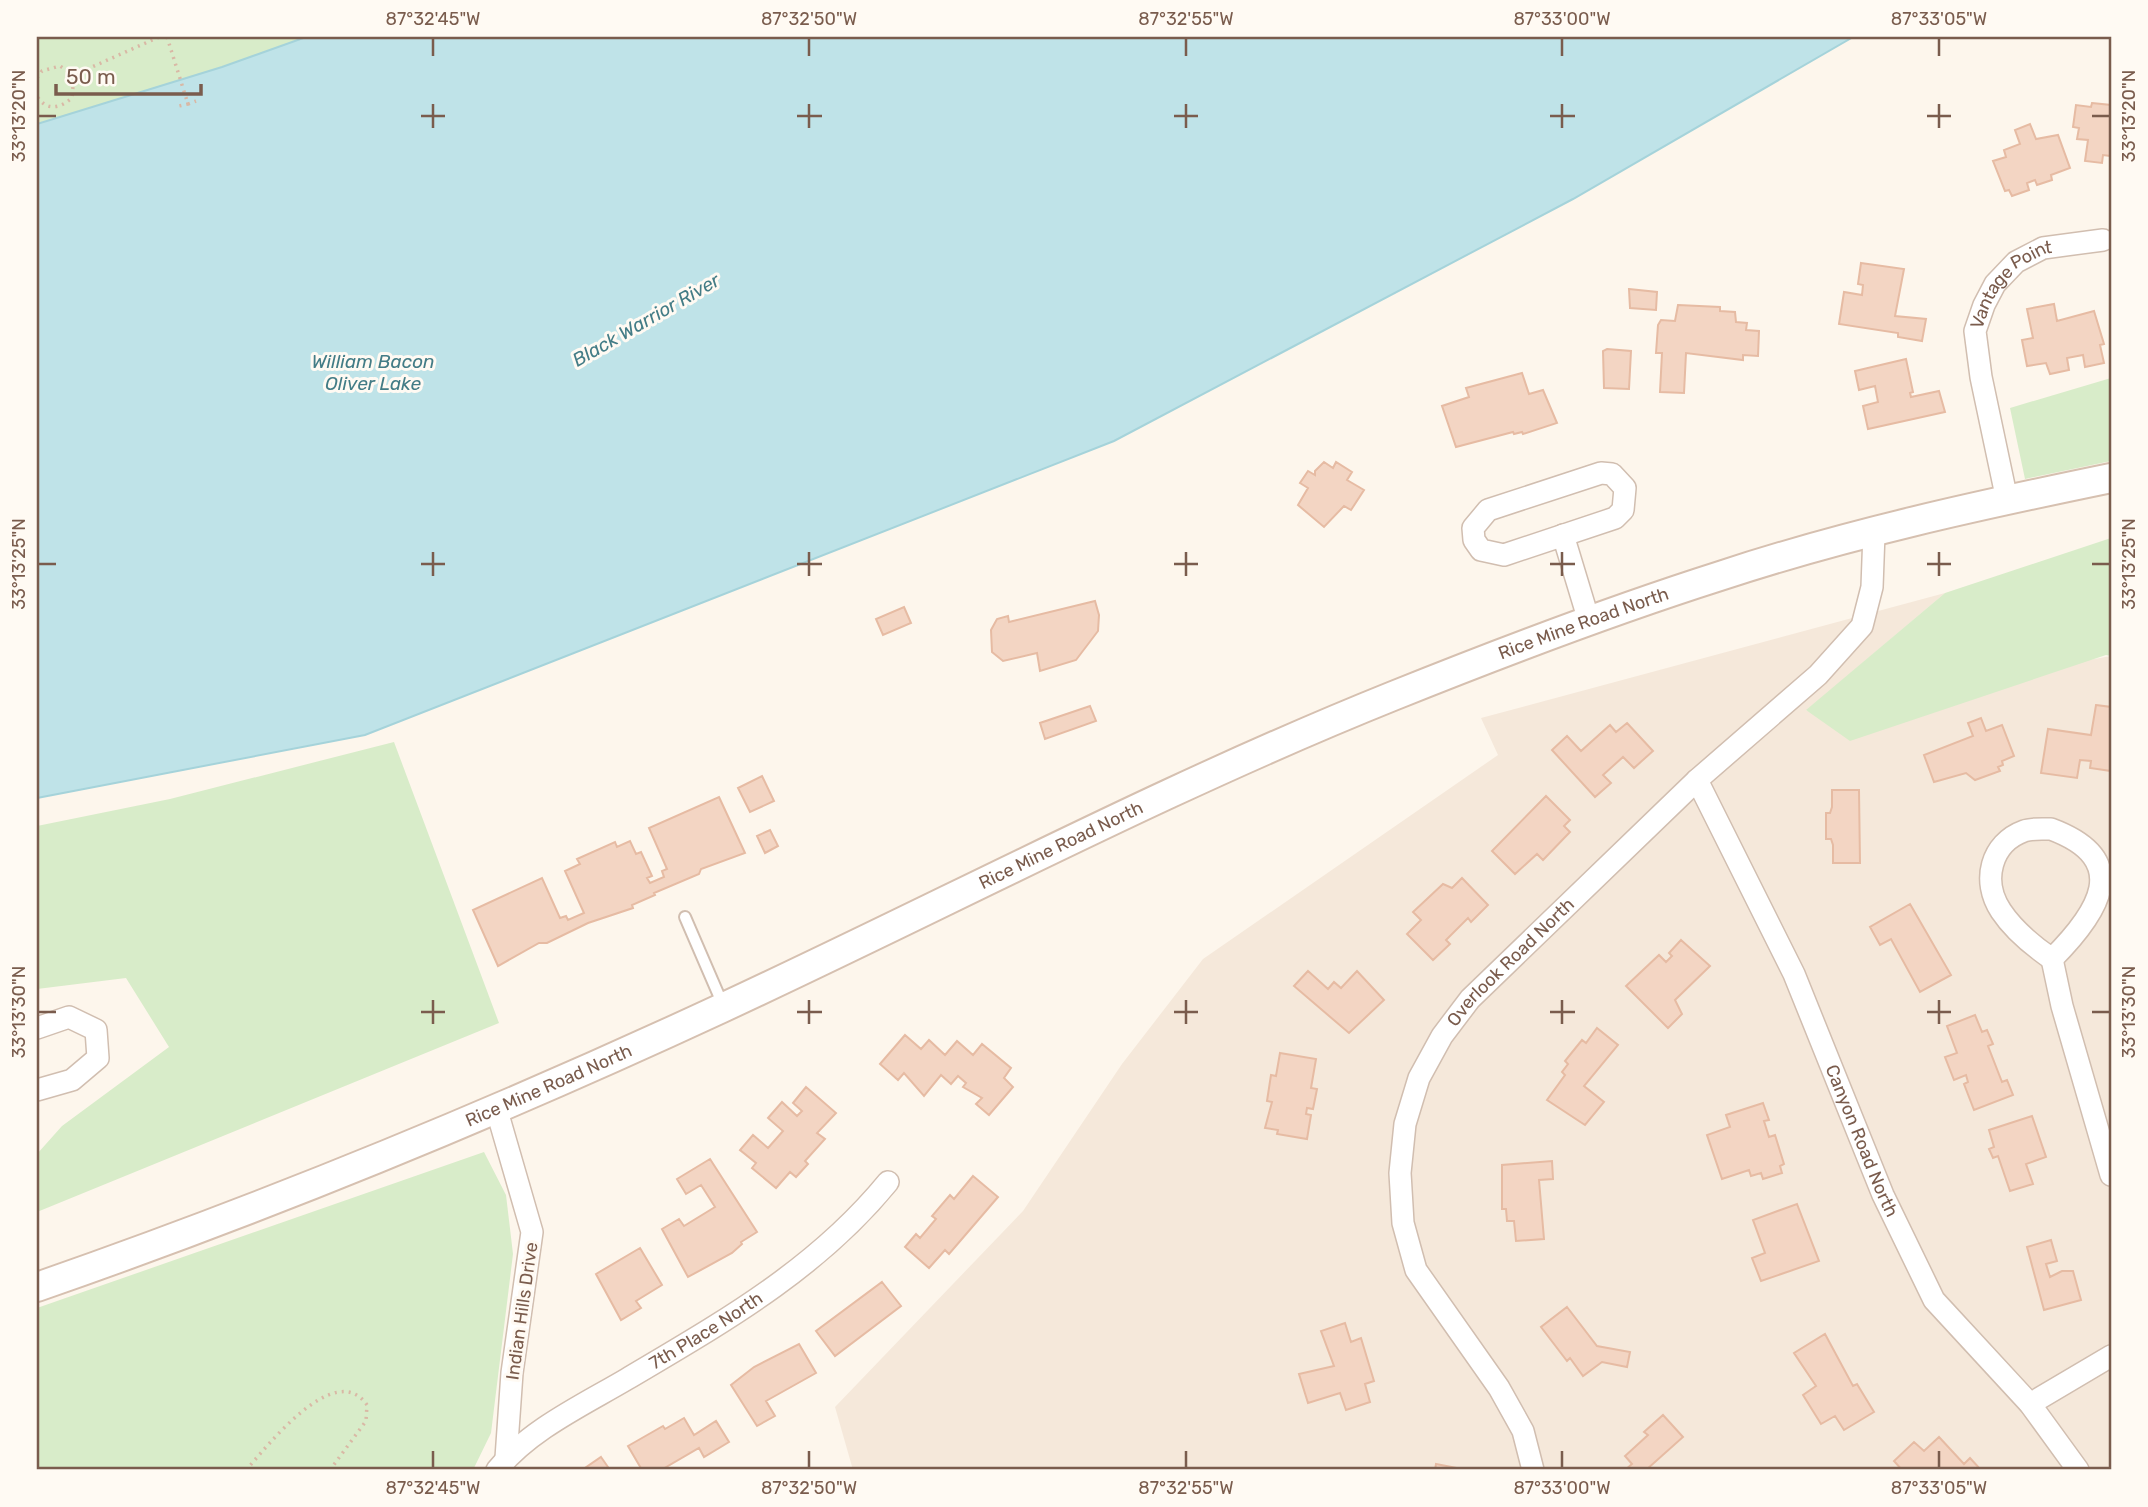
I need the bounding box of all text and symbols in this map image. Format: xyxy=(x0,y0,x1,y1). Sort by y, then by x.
text: 87°32'45"W xyxy=(385,8,481,30)
text: 87°32'50"W xyxy=(761,8,857,30)
text: 87°32'55"W xyxy=(1138,8,1234,30)
text: 87°33'00"W xyxy=(1513,8,1611,30)
text: 87°33'05"W xyxy=(1891,8,1987,30)
scale bar xyxy=(56,52,201,96)
text: 50 m xyxy=(66,64,116,89)
text: 33°13'20"N xyxy=(8,70,30,162)
text: 33°13'20"N xyxy=(2118,70,2140,162)
street label: Vantage Point xyxy=(1966,236,2053,332)
water label: Black Warrior River xyxy=(568,268,724,372)
water label: William Bacon Oliver Lake xyxy=(311,350,435,395)
text: 33°13'25"N xyxy=(8,518,30,610)
text: 33°13'25"N xyxy=(2118,518,2140,610)
street label: Rice Mine Road North xyxy=(1495,583,1672,664)
street label: Rice Mine Road North xyxy=(975,796,1147,894)
street label: Overlook Road North xyxy=(1442,893,1579,1031)
text: 33°13'30"N xyxy=(8,966,30,1058)
text: 33°13'30"N xyxy=(2118,966,2140,1058)
street label: Rice Mine Road North xyxy=(462,1040,635,1132)
street label: Canyon Road North xyxy=(1821,1061,1903,1221)
street label: Indian Hills Drive xyxy=(501,1241,543,1381)
street label: 7th Place North xyxy=(645,1287,767,1374)
text: 87°32'45"W xyxy=(385,1477,481,1499)
text: 87°32'50"W xyxy=(761,1477,857,1499)
text: 87°32'55"W xyxy=(1138,1477,1234,1499)
text: 87°33'00"W xyxy=(1513,1477,1611,1499)
text: 87°33'05"W xyxy=(1891,1477,1987,1499)

